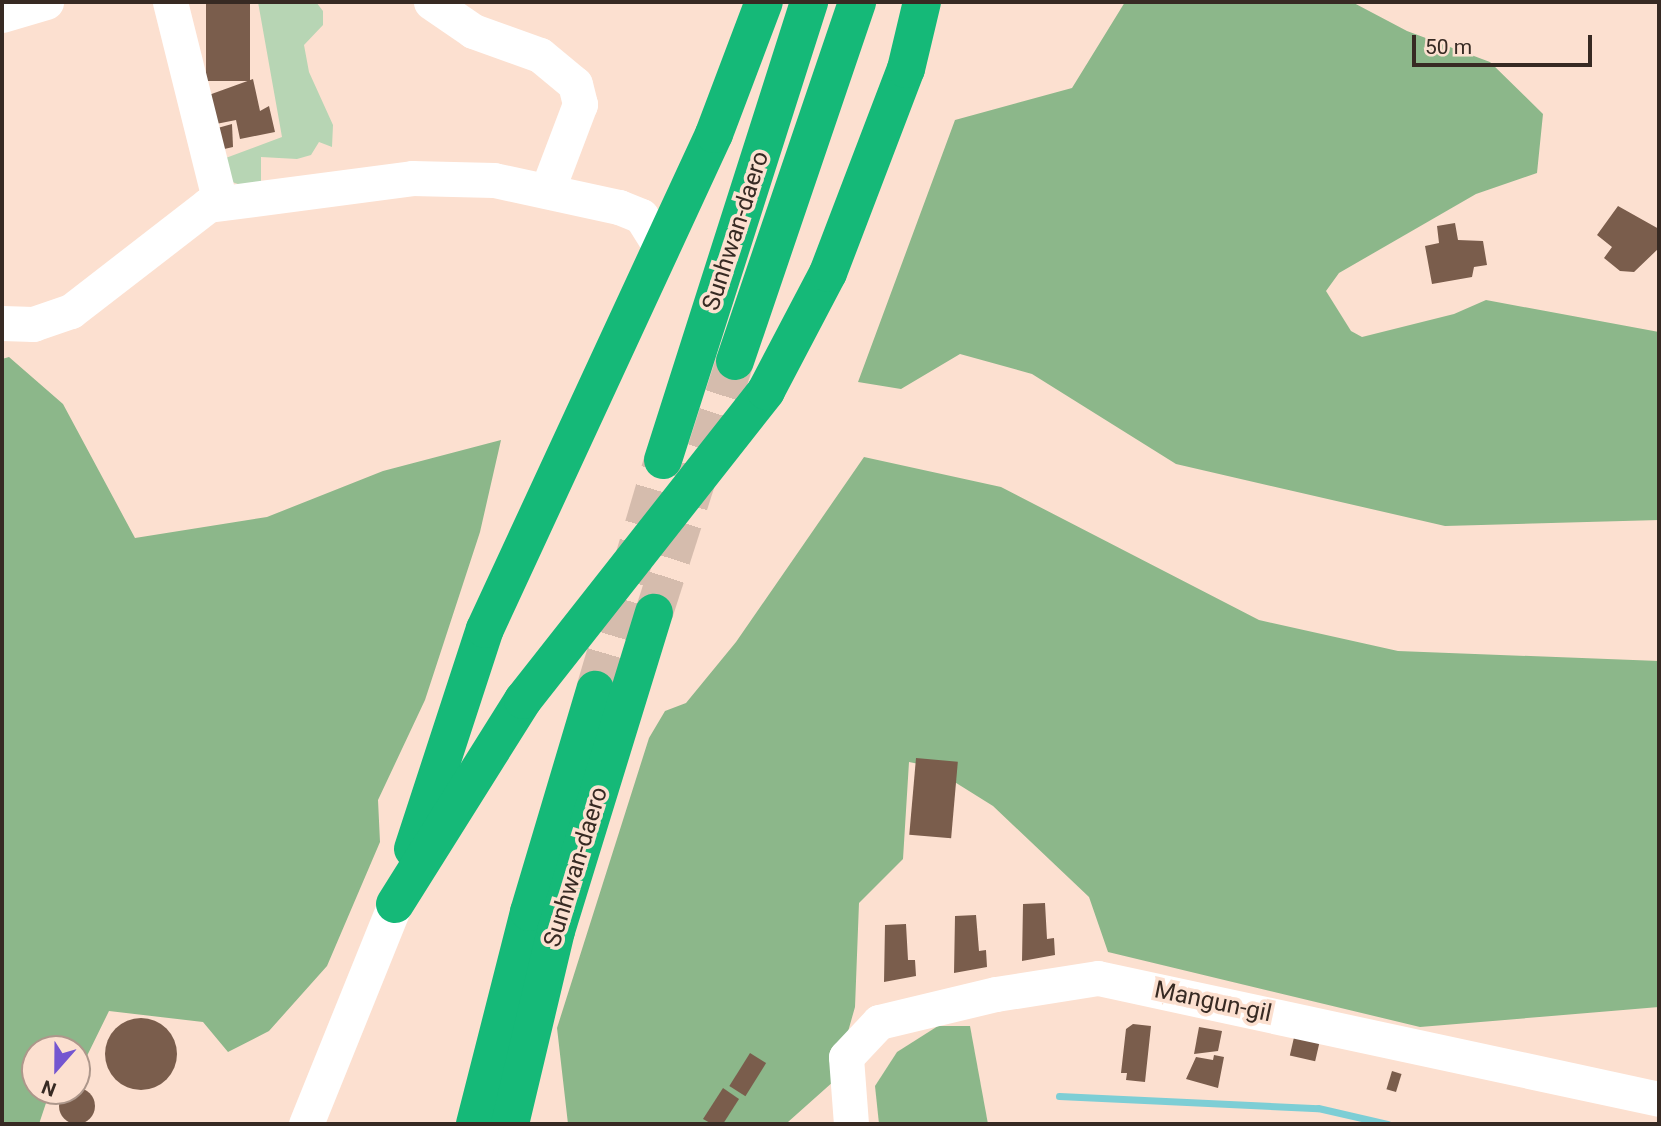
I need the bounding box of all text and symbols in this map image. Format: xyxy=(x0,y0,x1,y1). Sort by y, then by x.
scale bar xyxy=(1416,21,1596,65)
text: 50 m xyxy=(1425,35,1472,59)
street label: Sunhwan-daero xyxy=(697,148,775,314)
street label: Sunhwan-daero xyxy=(538,783,614,951)
street label: Mangun-gil xyxy=(1152,976,1274,1028)
north arrow xyxy=(21,1035,91,1105)
text: N xyxy=(39,1075,59,1101)

